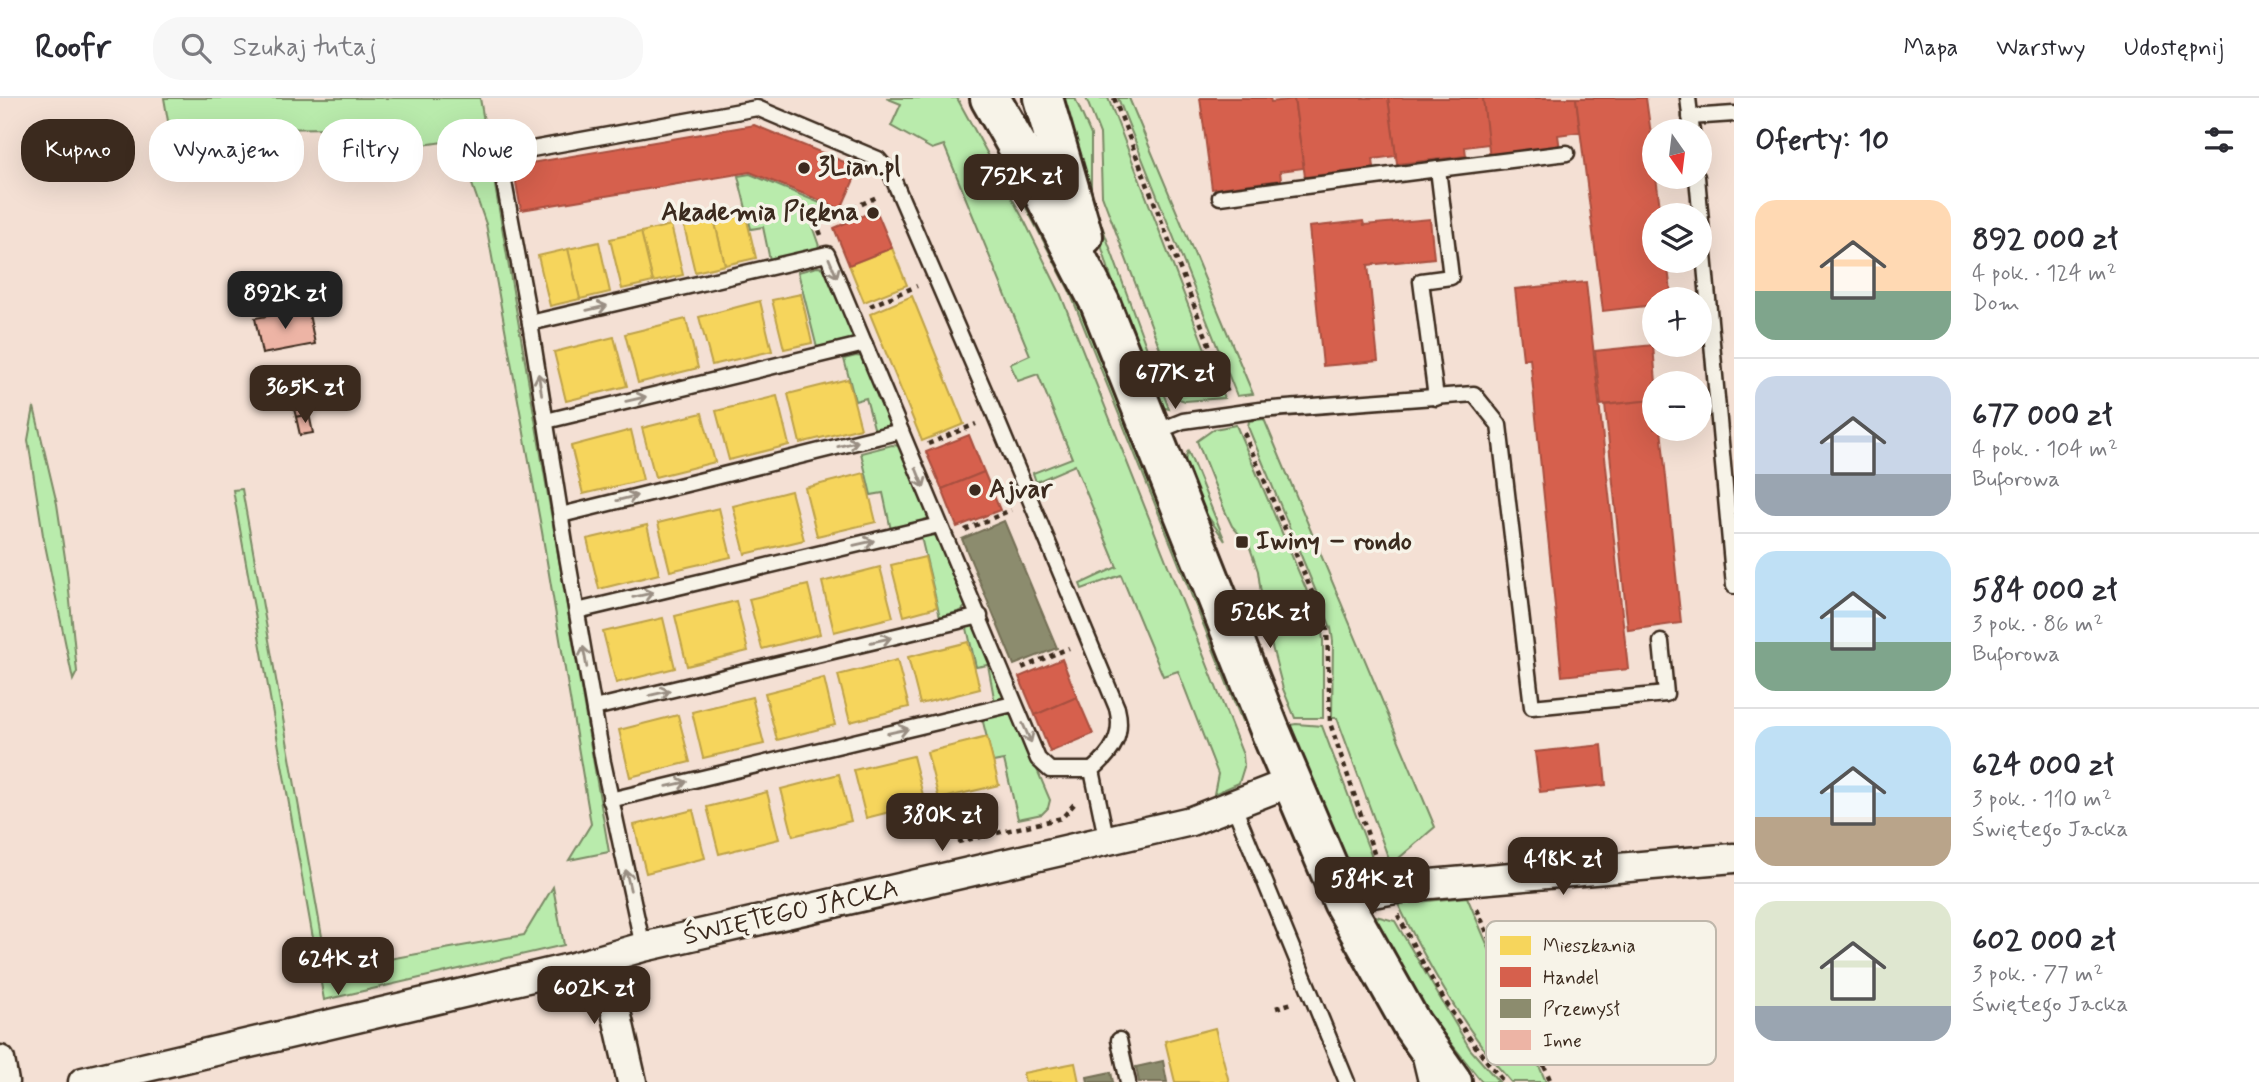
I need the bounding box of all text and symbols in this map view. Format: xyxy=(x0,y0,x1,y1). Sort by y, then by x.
search box xyxy=(153,17,643,80)
text: Roofr xyxy=(35,26,111,70)
icon: search xyxy=(177,29,215,67)
text: Szukaj tutaj xyxy=(233,31,377,65)
text: Mapa xyxy=(1903,33,1958,64)
text: Warstwy xyxy=(1996,33,2086,64)
text: Udostępnij xyxy=(2124,33,2224,64)
chip: Kupno xyxy=(21,119,135,182)
chip: Wynajem xyxy=(149,119,304,182)
chip: Filtry xyxy=(318,119,423,182)
chip: Nowe xyxy=(437,119,537,182)
north arrow xyxy=(1642,119,1712,189)
map controls xyxy=(1642,119,1712,441)
text: Oferty: 10 xyxy=(1755,121,1889,160)
icon: filters xyxy=(2200,121,2238,159)
place label: 3Lian.pl xyxy=(818,151,901,185)
pin: 752K zł xyxy=(956,155,1086,214)
marker: 3Lian.pl xyxy=(796,160,812,176)
text: 752K zł xyxy=(980,162,1062,192)
place label: Akademia Piękna xyxy=(661,196,859,230)
button: layers xyxy=(1642,203,1712,273)
marker: Akademia Piękna xyxy=(865,205,881,221)
text: 892 000 zł xyxy=(1972,220,2118,259)
icon: home xyxy=(1811,228,1895,312)
one-way arrow xyxy=(827,257,840,279)
text: 4 pok. · 124 m² xyxy=(1972,259,2117,289)
pin: 892K zł xyxy=(220,272,350,331)
text: 892K zł xyxy=(243,279,327,309)
button: + xyxy=(1642,287,1712,357)
text: Dom xyxy=(1972,289,2020,319)
one-way arrow xyxy=(585,300,608,314)
pin: 677K zł xyxy=(1110,352,1240,411)
text: 677K zł xyxy=(1136,359,1214,389)
pin: 365K zł xyxy=(240,366,370,425)
button: − xyxy=(1642,371,1712,441)
text: 365K zł xyxy=(266,373,344,403)
one-way arrow xyxy=(533,373,546,396)
one-way arrow xyxy=(624,392,647,405)
text: 677 000 zł xyxy=(1972,396,2112,435)
icon: home xyxy=(1811,404,1895,488)
text: 4 pok. · 104 m² xyxy=(1972,435,2118,465)
one-way arrow xyxy=(836,437,859,450)
text: Buforowa xyxy=(1972,465,2060,495)
one-way arrow xyxy=(915,467,928,489)
place label: Ajvar xyxy=(989,473,1053,507)
marker: Ajvar xyxy=(967,482,983,498)
one-way arrow xyxy=(615,491,638,505)
place label: Iwiny – rondo xyxy=(1256,525,1412,559)
marker: Iwiny – rondo xyxy=(1234,534,1250,550)
one-way arrow xyxy=(852,535,875,549)
text: 584 000 zł xyxy=(1972,571,2117,610)
icon: home xyxy=(1811,579,1895,663)
one-way arrow xyxy=(631,588,654,602)
pin: 526K zł xyxy=(1205,590,1335,650)
text: 526K zł xyxy=(1230,598,1310,628)
text: 3 pok. · 86 m² xyxy=(1972,610,2104,640)
one-way arrow xyxy=(869,633,892,646)
text: Buforowa xyxy=(1972,640,2060,670)
one-way arrow xyxy=(577,646,591,669)
one-way arrow xyxy=(648,685,671,699)
one-way arrow xyxy=(1021,722,1034,744)
one-way arrow xyxy=(886,724,909,737)
text: 624 000 zł xyxy=(1972,746,2114,785)
icon: home xyxy=(1811,754,1895,838)
one-way arrow xyxy=(665,777,687,790)
text: 3 pok. · 110 m² xyxy=(1972,785,2112,815)
pin: 380K zł xyxy=(877,794,1007,853)
text: 380K zł xyxy=(902,801,982,831)
text: Świętego Jacka xyxy=(1972,815,2128,845)
pin: 418K zł xyxy=(1498,838,1628,897)
text: 418K zł xyxy=(1524,845,1602,875)
pin: 584K zł xyxy=(1307,858,1437,917)
text: 584K zł xyxy=(1331,865,1413,895)
one-way arrow xyxy=(621,869,635,892)
street label: ŚWIĘTEGO JACKA xyxy=(680,871,902,954)
legend xyxy=(1486,921,1716,1065)
text: 602 000 zł xyxy=(1972,921,2116,960)
icon: home xyxy=(1811,929,1895,1013)
text: Mieszkania xyxy=(1543,934,1636,959)
pin: 624K zł xyxy=(273,937,403,997)
text: 624K zł xyxy=(298,945,378,975)
text: 3 pok. · 77 m² xyxy=(1972,960,2103,990)
text: Handel xyxy=(1543,966,1599,991)
pin: 602K zł xyxy=(529,967,659,1026)
text: 602K zł xyxy=(553,974,635,1004)
text: Świętego Jacka xyxy=(1972,990,2128,1020)
text: Przemysł xyxy=(1543,997,1621,1022)
text: Inne xyxy=(1543,1029,1582,1054)

